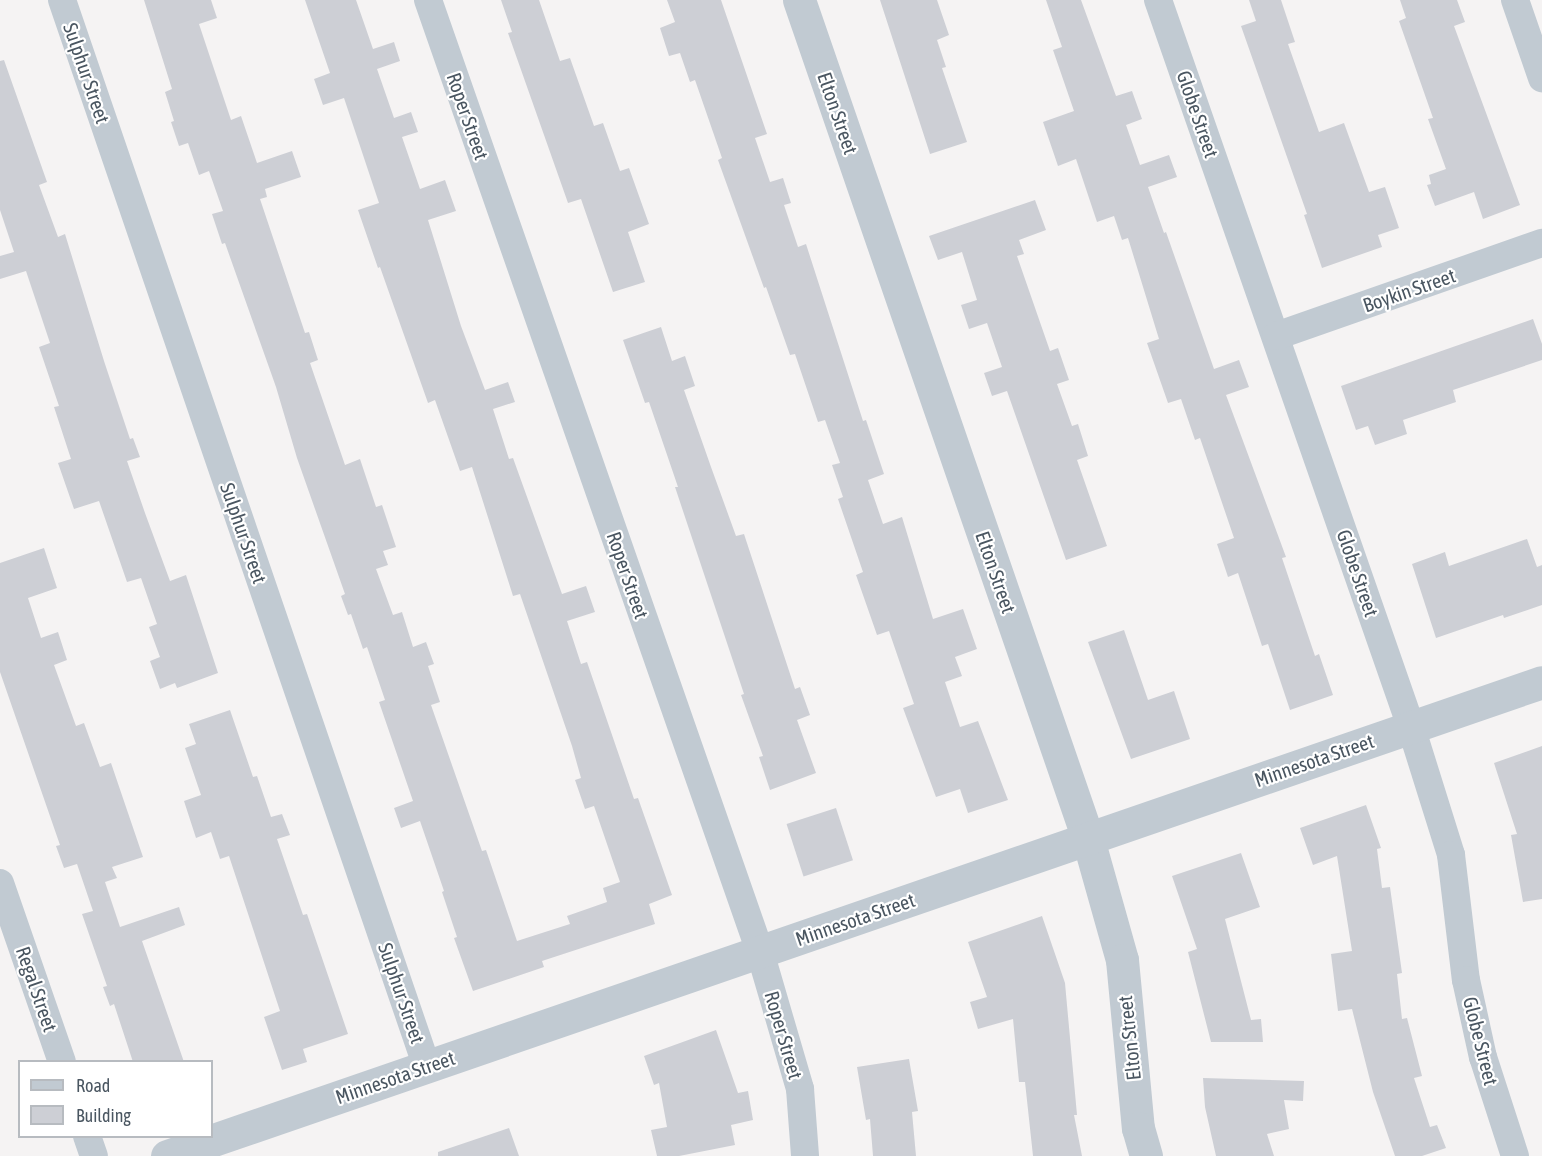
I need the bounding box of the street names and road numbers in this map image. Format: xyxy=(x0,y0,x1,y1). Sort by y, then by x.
street label: Sulphur Street xyxy=(59,20,115,126)
street label: Globe Street xyxy=(1172,67,1224,161)
street label: Roper Street xyxy=(442,69,494,163)
street label: Elton Street xyxy=(813,69,863,157)
street label: Boykin Street xyxy=(1360,263,1458,317)
street label: Sulphur Street xyxy=(216,480,272,586)
street label: Globe Street xyxy=(1332,526,1384,620)
street label: Roper Street xyxy=(602,528,654,622)
street label: Elton Street xyxy=(971,528,1021,616)
street label: Minnesota Street xyxy=(1251,728,1377,792)
street label: Minnesota Street xyxy=(792,887,918,951)
street label: Sulphur Street xyxy=(374,940,430,1046)
street label: Regal Street xyxy=(11,943,63,1035)
street label: Roper Street xyxy=(760,988,808,1082)
street label: Elton Street xyxy=(1113,994,1145,1082)
street label: Globe Street xyxy=(1458,994,1504,1088)
street label: Minnesota Street xyxy=(332,1045,458,1109)

